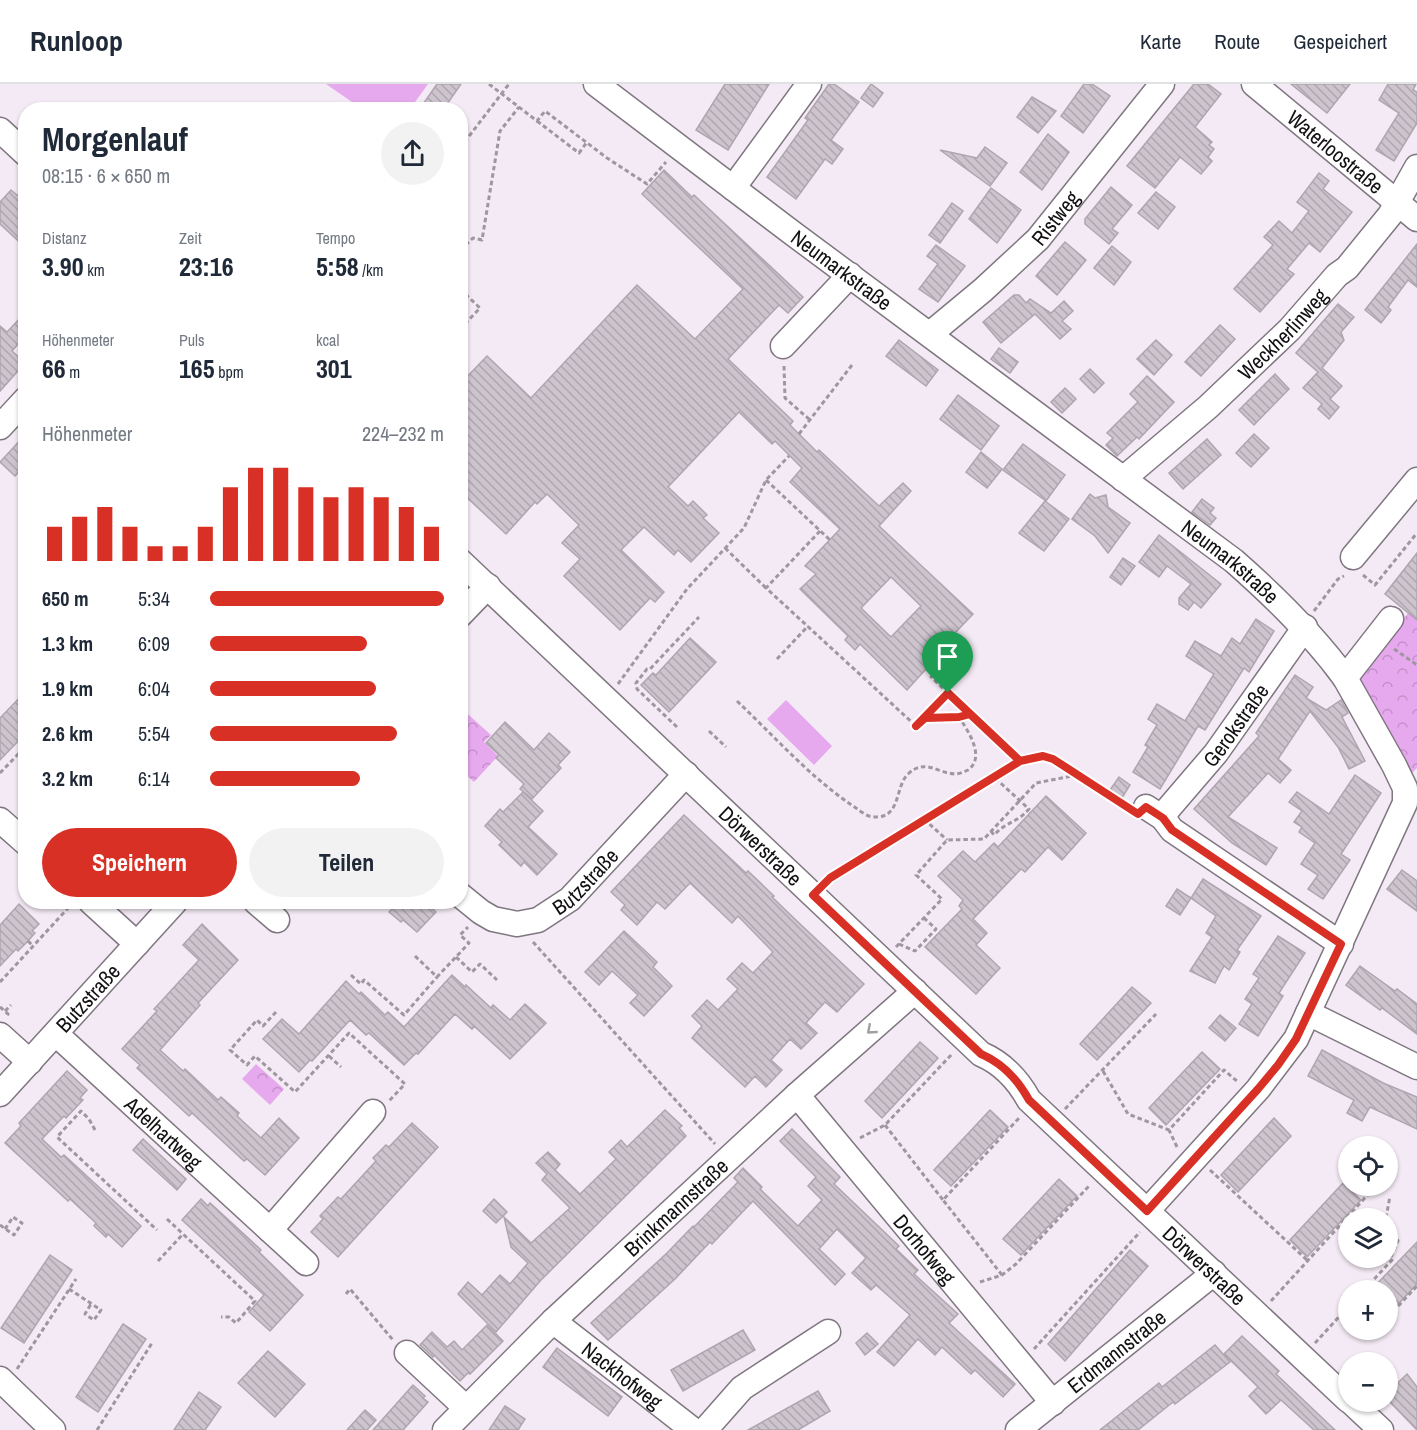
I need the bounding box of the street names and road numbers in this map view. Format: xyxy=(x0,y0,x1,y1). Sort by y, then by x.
street label: Waterloostraße xyxy=(1281,103,1390,200)
street label: Ristweg xyxy=(1024,184,1086,251)
street label: Neumarkstraße xyxy=(785,223,898,317)
street label: Weckherlinweg xyxy=(1231,281,1334,386)
street label: Neumarkstraße xyxy=(1176,512,1286,610)
street label: Gerokstraße xyxy=(1196,678,1275,773)
street label: Dörwerstraße xyxy=(713,799,809,892)
street label: Butzstraße xyxy=(546,842,625,921)
street label: Butzstraße xyxy=(49,957,126,1038)
street label: Adelhartweg xyxy=(118,1089,209,1176)
street label: Brinkmannstraße xyxy=(618,1152,734,1263)
street label: Dorhofweg xyxy=(887,1208,963,1290)
street label: Dörwerstraße xyxy=(1157,1219,1253,1311)
street label: Erdmannstraße xyxy=(1061,1303,1172,1400)
street label: Nackhofweg xyxy=(576,1334,669,1416)

